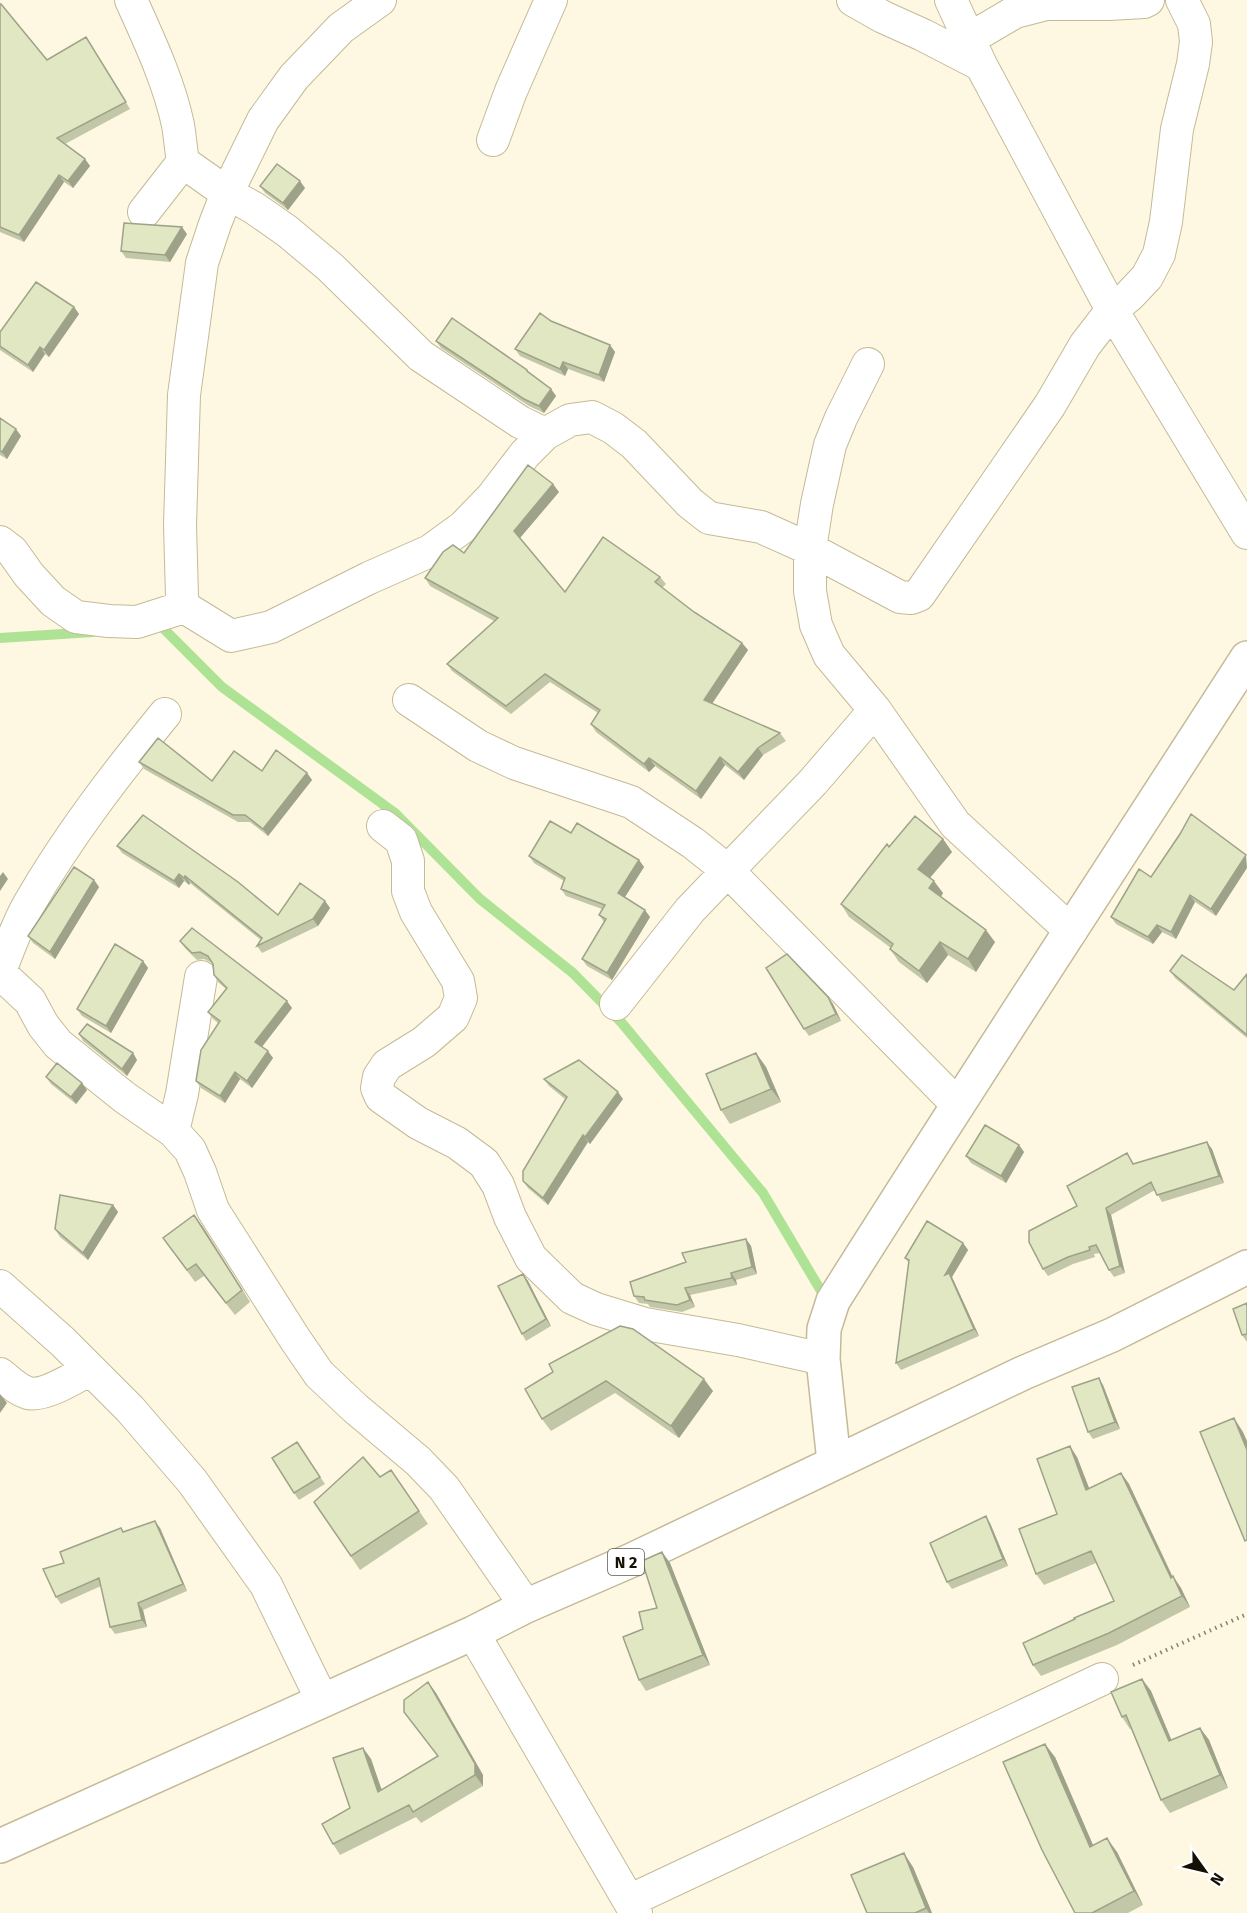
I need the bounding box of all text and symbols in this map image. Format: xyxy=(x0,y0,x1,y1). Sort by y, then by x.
road number: N 2 xyxy=(608,1549,644,1575)
north arrow xyxy=(1175,1841,1235,1901)
text: N xyxy=(1206,1869,1228,1889)

